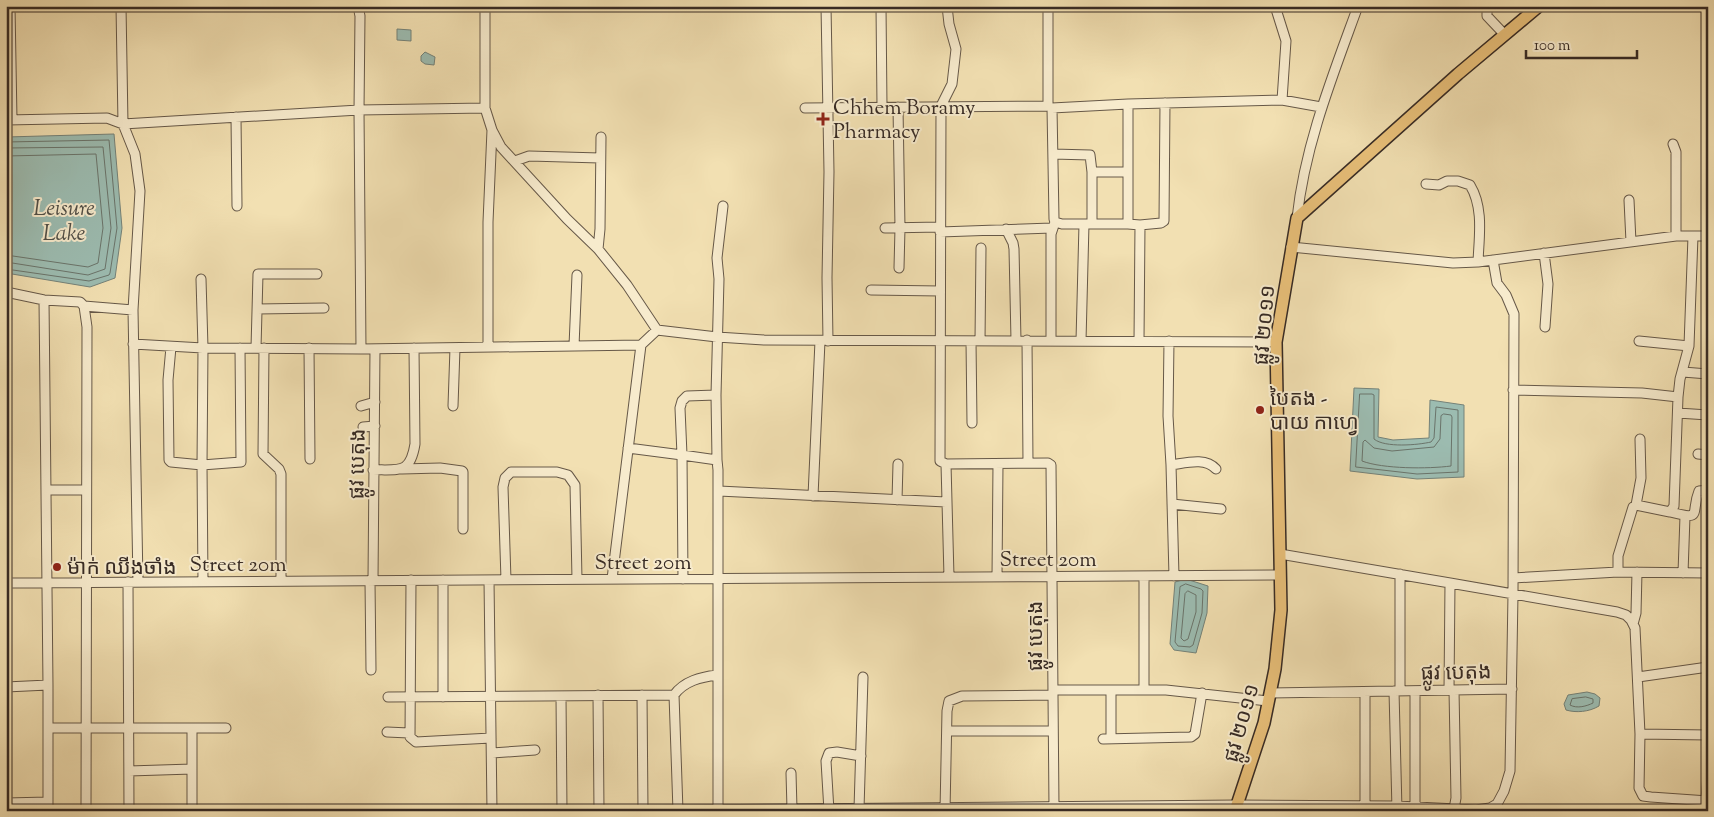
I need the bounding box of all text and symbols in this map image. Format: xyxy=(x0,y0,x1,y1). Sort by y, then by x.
scale bar xyxy=(1526,28,1638,60)
text: 100 m xyxy=(1534,36,1571,57)
place label: Chhem Boramy Pharmacy xyxy=(833,94,976,148)
marker: Chhem Boramy Pharmacy xyxy=(817,113,829,125)
water label: Leisure Lake xyxy=(33,194,95,251)
street label: ផ្លូវ ២០១១ xyxy=(1248,284,1287,367)
place label: បៃតង - បាយ កាហ្វេ xyxy=(1270,385,1359,439)
marker: បៃតង - បាយ កាហ្វេ xyxy=(1254,404,1266,416)
street label: ផ្លូវ បេតុង xyxy=(343,428,377,500)
street label: Street 20m xyxy=(1000,546,1097,576)
street label: Street 20m xyxy=(595,549,692,579)
street label: Street 20m xyxy=(190,551,287,581)
place label: ម៉ាក់ ឈីងចាំង xyxy=(67,554,177,584)
marker: ម៉ាក់ ឈីងចាំង xyxy=(51,561,63,573)
street label: ផ្លូវ បេតុង xyxy=(1022,601,1054,671)
street label: ផ្លូវ បេតុង xyxy=(1420,658,1492,692)
street label: ផ្លូវ ២០១១ xyxy=(1217,681,1271,767)

